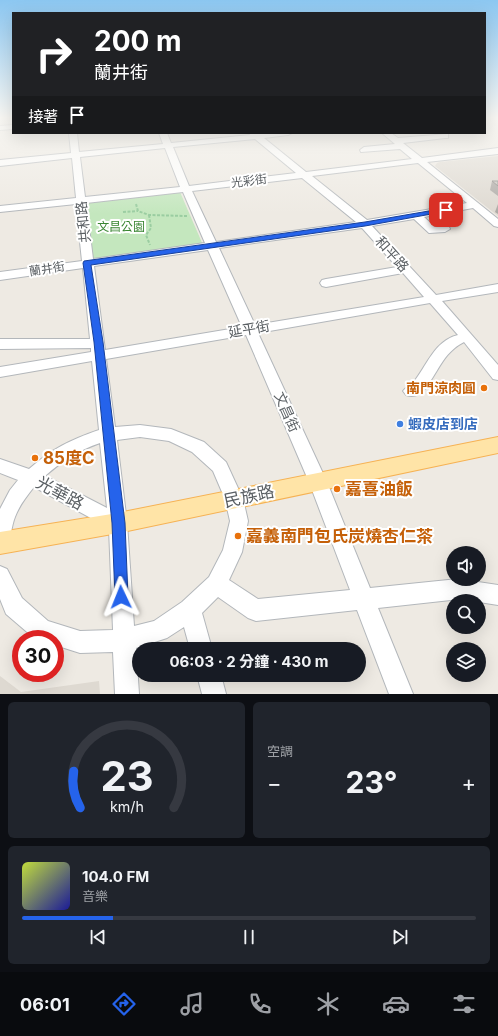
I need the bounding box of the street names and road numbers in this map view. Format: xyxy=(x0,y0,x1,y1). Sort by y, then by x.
street label: 光彩街 xyxy=(230,171,268,190)
street label: 共和路 xyxy=(72,200,93,244)
street label: 和平路 xyxy=(372,232,413,275)
street label: 蘭井街 xyxy=(28,258,66,279)
street label: 延平街 xyxy=(227,316,271,341)
street label: 文昌街 xyxy=(271,389,304,434)
street label: 光華路 xyxy=(33,472,87,514)
street label: 民族路 xyxy=(222,481,276,511)

